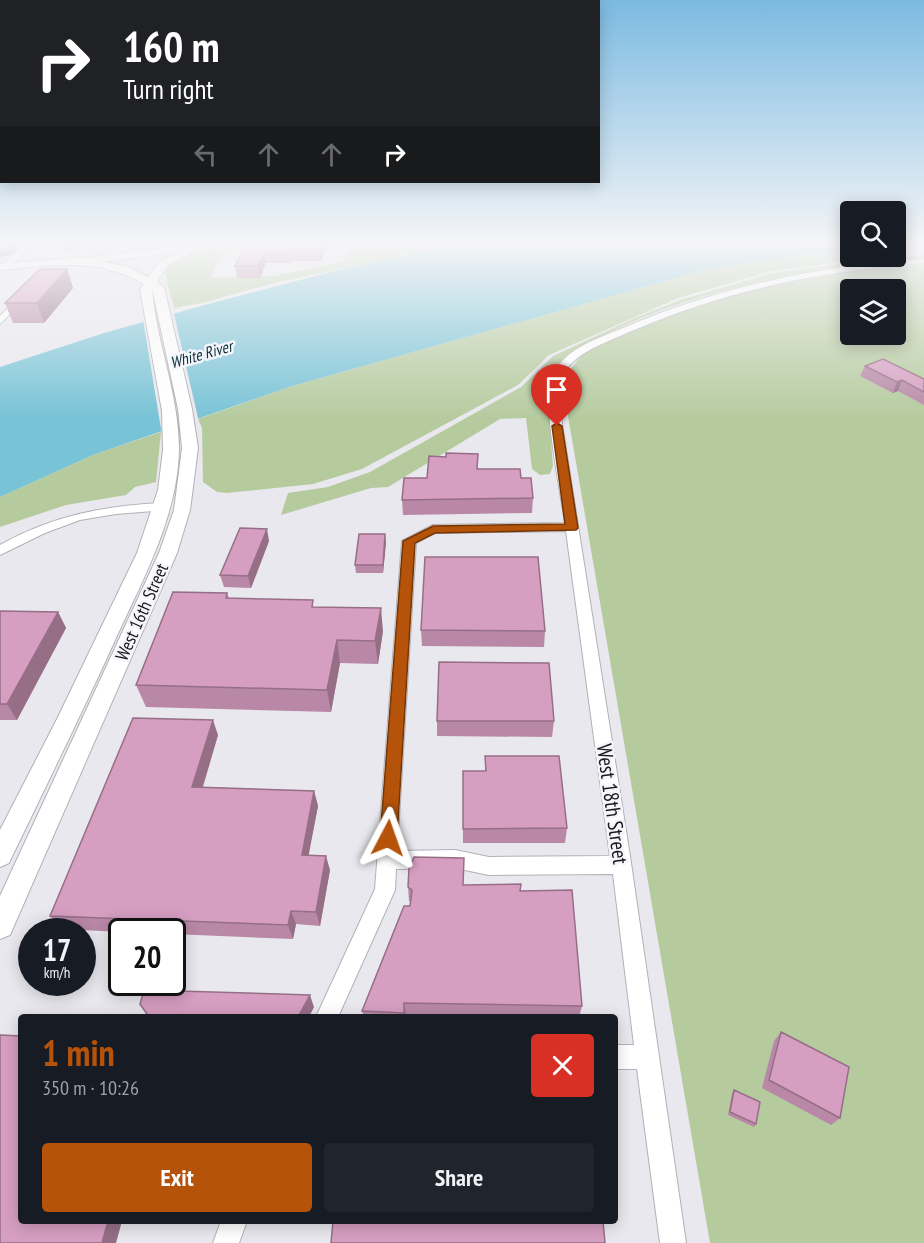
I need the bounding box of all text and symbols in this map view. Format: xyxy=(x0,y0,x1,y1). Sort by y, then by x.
text: 160 m xyxy=(123,19,220,74)
icon: right xyxy=(24,24,102,102)
text: Turn right xyxy=(123,72,214,106)
icon: left xyxy=(189,138,222,171)
icon: ahead xyxy=(252,138,285,171)
icon: ahead xyxy=(315,138,348,171)
icon: right xyxy=(378,138,411,171)
map controls xyxy=(840,201,906,345)
button: search xyxy=(840,201,906,267)
button: layers xyxy=(840,279,906,345)
water label: White River xyxy=(168,335,237,372)
pin xyxy=(531,364,582,426)
icon: arrive xyxy=(540,373,573,406)
street label: West 16th Street xyxy=(110,560,173,664)
street label: West 18th Street xyxy=(591,742,634,866)
position arrow xyxy=(356,806,420,870)
speed limit sign: 20 xyxy=(108,918,186,996)
text: 17 xyxy=(43,930,71,969)
text: km/h xyxy=(44,963,70,982)
text: 1 min xyxy=(42,1029,115,1076)
button: close xyxy=(531,1034,594,1097)
text: 350 m · 10:26 xyxy=(42,1075,139,1101)
button: Exit xyxy=(42,1143,312,1212)
button: Share xyxy=(324,1143,594,1212)

